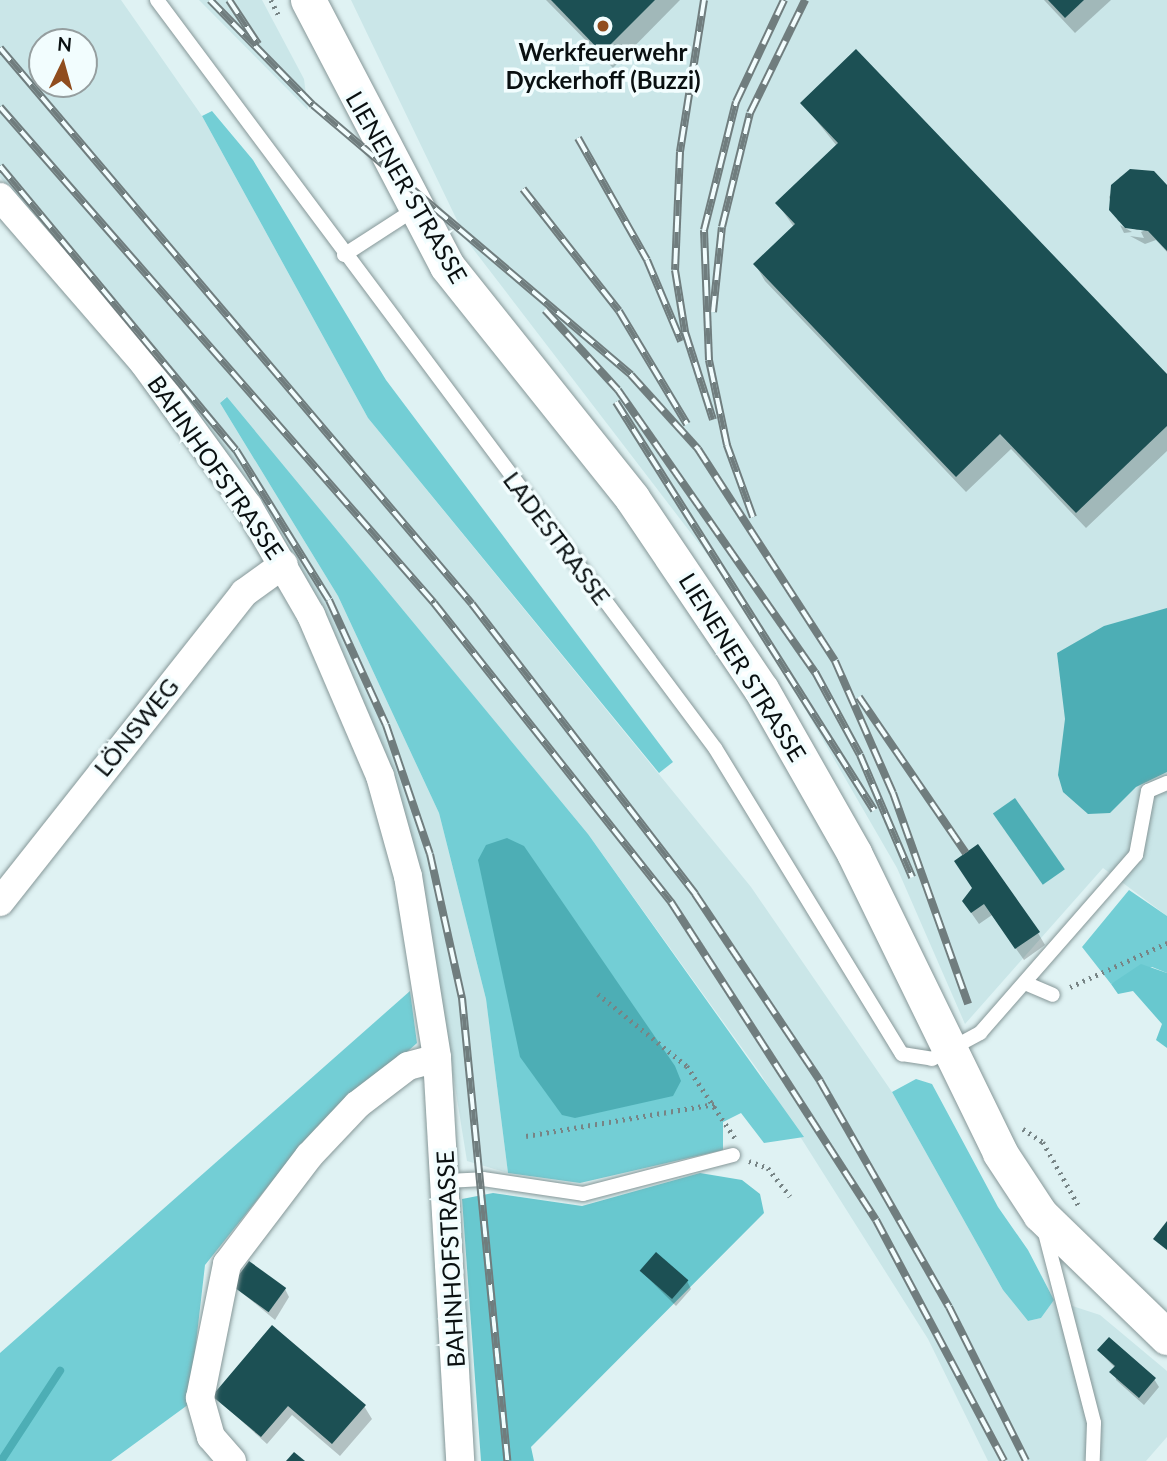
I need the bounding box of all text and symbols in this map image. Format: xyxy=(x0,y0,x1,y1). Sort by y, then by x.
marker: Werkfeuerwehr Dyckerhoff (Buzzi) xyxy=(595,18,611,34)
north arrow xyxy=(28,28,98,98)
text: N xyxy=(56,31,73,56)
place label: Werkfeuerwehr Dyckerhoff (Buzzi) xyxy=(505,38,701,94)
street label: LIENENER STRASSE xyxy=(340,86,474,288)
street label: BAHNHOFSTRASSE xyxy=(142,370,290,564)
street label: LADESTRASSE xyxy=(498,466,616,610)
street label: LIENENER STRASSE xyxy=(673,567,813,767)
street label: LÖNSWEG xyxy=(88,672,184,782)
street label: BAHNHOFSTRASSE xyxy=(430,1150,470,1368)

